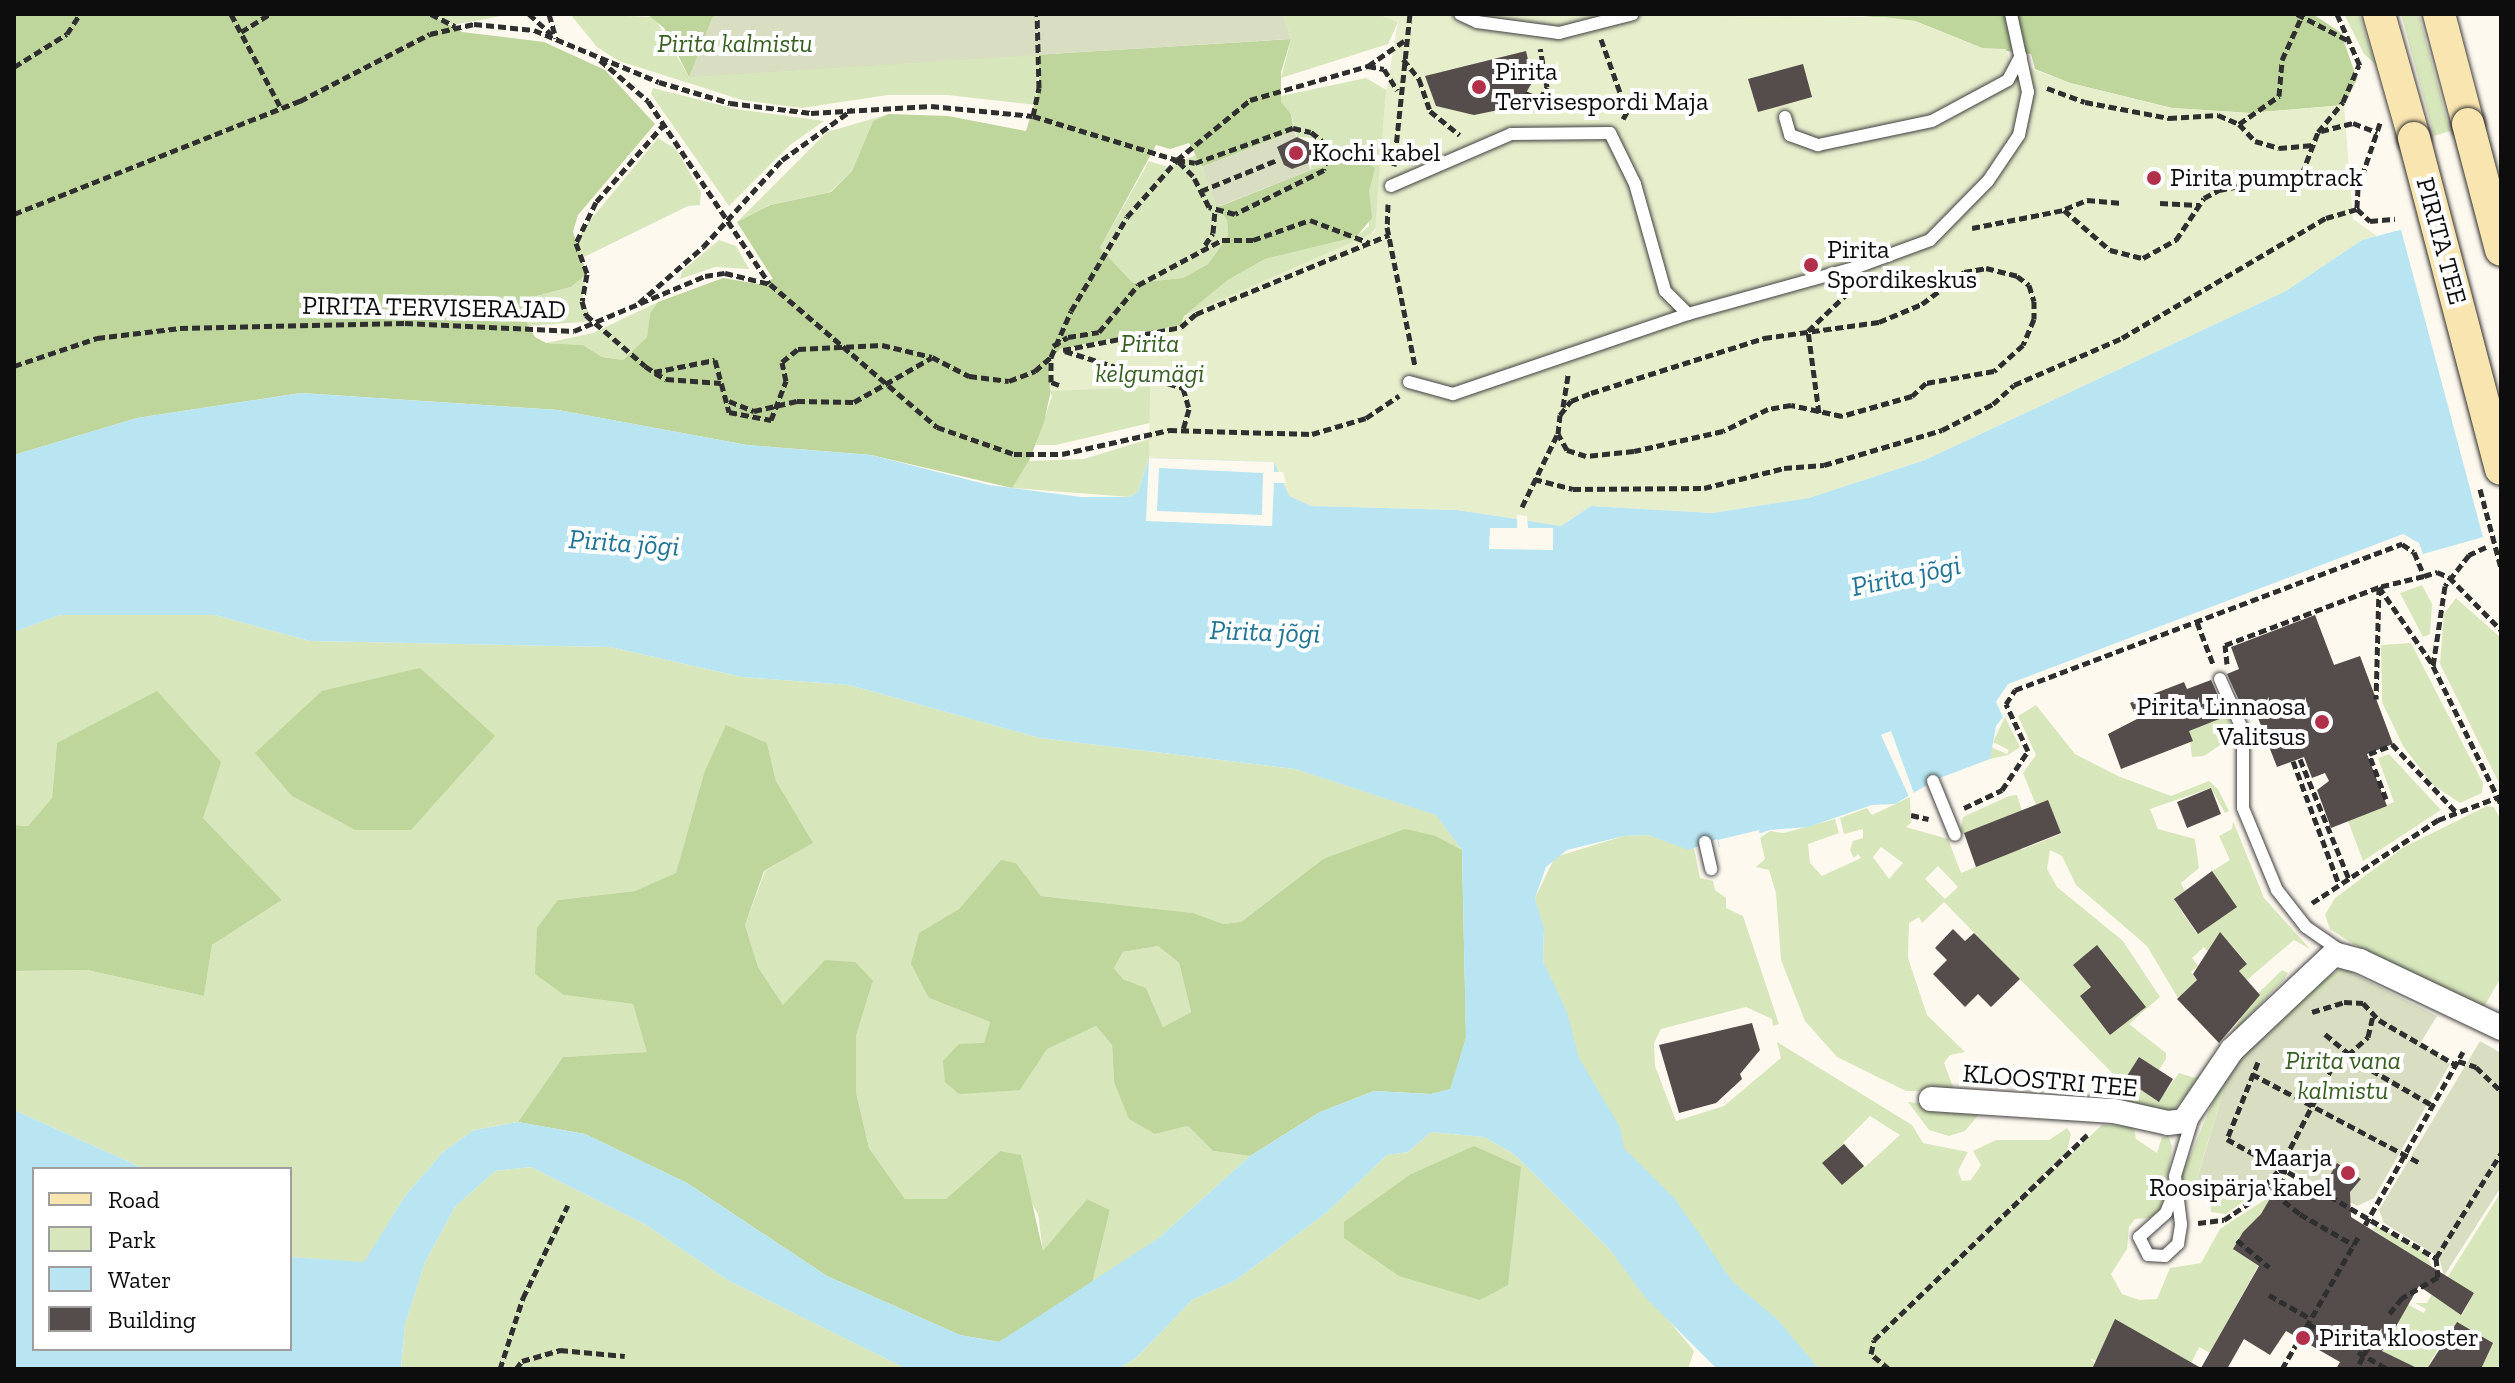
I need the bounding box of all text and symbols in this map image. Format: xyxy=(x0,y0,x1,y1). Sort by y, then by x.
park label: Pirita kalmistu xyxy=(657,28,813,60)
place label: Pirita Tervisespordi Maja xyxy=(1495,56,1708,118)
marker: Pirita Tervisespordi Maja xyxy=(1470,78,1488,96)
place label: Kochi kabel xyxy=(1312,137,1440,169)
marker: Kochi kabel xyxy=(1287,144,1305,162)
place label: Pirita pumptrack xyxy=(2170,162,2363,194)
marker: Pirita pumptrack xyxy=(2145,169,2163,187)
street label: PIRITA TEE xyxy=(2409,173,2473,309)
place label: Pirita Spordikeskus xyxy=(1827,234,1977,296)
marker: Pirita Spordikeskus xyxy=(1802,256,1820,274)
street label: PIRITA TERVISERAJAD xyxy=(301,290,567,326)
park label: Pirita kelgumägi xyxy=(1095,328,1205,390)
water label: Pirita jõgi xyxy=(567,522,681,564)
water label: Pirita jõgi xyxy=(1848,548,1964,604)
water label: Pirita jõgi xyxy=(1209,613,1321,651)
place label: Pirita Linnaosa Valitsus xyxy=(2136,691,2306,752)
marker: Pirita Linnaosa Valitsus xyxy=(2313,713,2331,731)
park label: Pirita vana kalmistu xyxy=(2285,1045,2401,1106)
street label: KLOOSTRI TEE xyxy=(1961,1058,2139,1104)
place label: Maarja Roosipärja kabel xyxy=(2149,1142,2332,1204)
marker: Maarja Roosipärja kabel xyxy=(2339,1164,2357,1182)
legend xyxy=(32,1167,292,1351)
text: Road xyxy=(108,1185,160,1214)
text: Park xyxy=(108,1225,156,1254)
text: Water xyxy=(108,1265,171,1294)
text: Building xyxy=(108,1305,196,1334)
place label: Pirita klooster xyxy=(2319,1322,2479,1354)
marker: Pirita klooster xyxy=(2294,1329,2312,1347)

